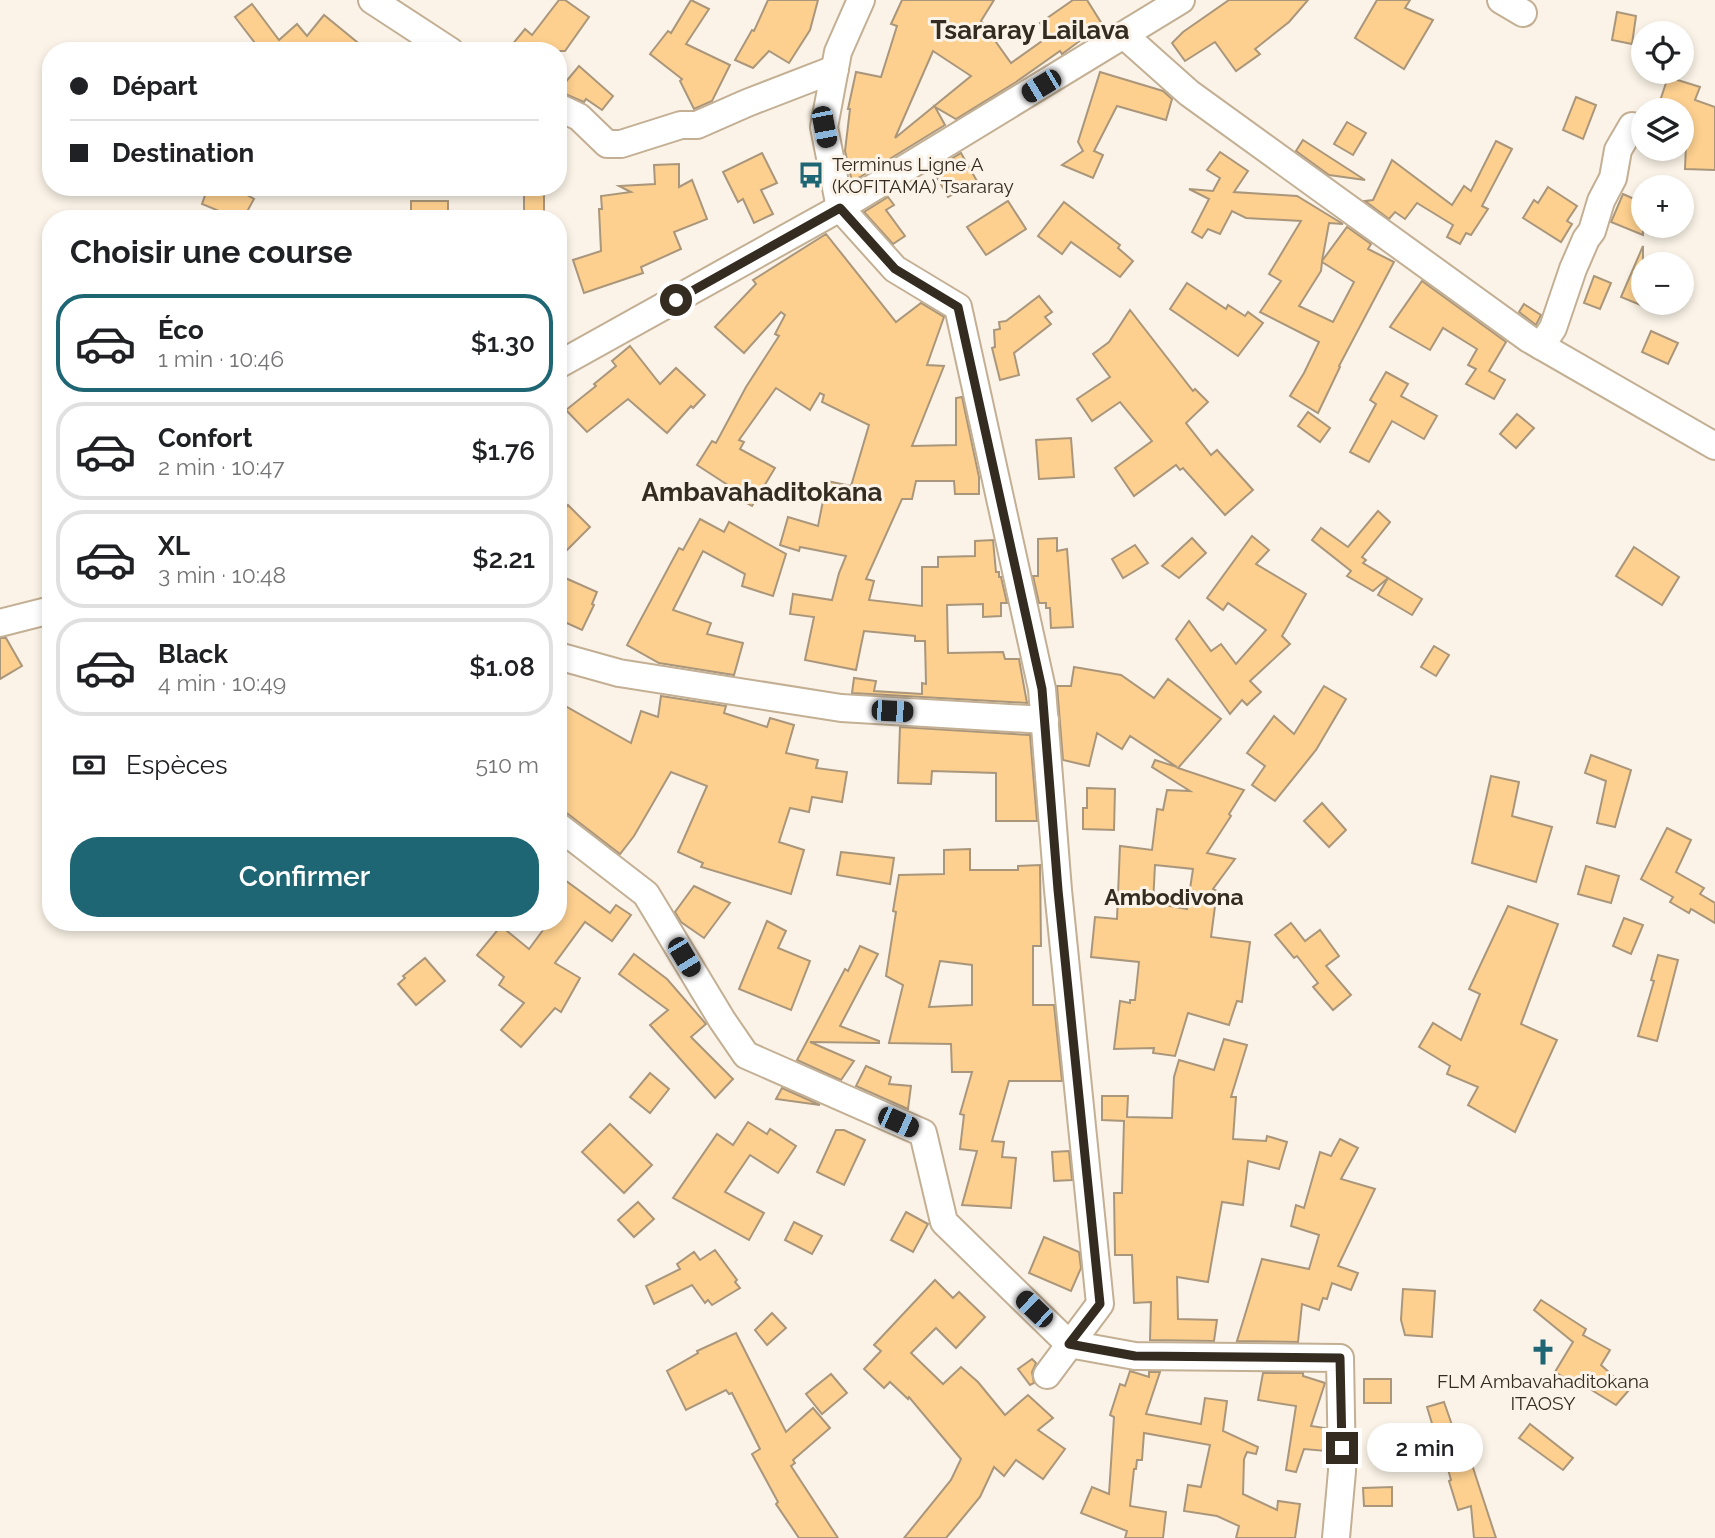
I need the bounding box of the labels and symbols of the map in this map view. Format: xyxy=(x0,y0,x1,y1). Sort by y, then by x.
district label: Tsararay Lailava xyxy=(930,15,1130,45)
car xyxy=(1018,66,1065,106)
car xyxy=(810,104,839,150)
place label: Terminus Ligne A (KOFITAMA) Tsararay xyxy=(832,153,1014,197)
bus stop icon: Terminus Ligne A (KOFITAMA) Tsararay xyxy=(796,160,826,190)
route start xyxy=(660,284,692,316)
district label: Ambavahaditokana xyxy=(642,477,883,507)
car xyxy=(871,699,914,723)
district label: Ambodivona xyxy=(1104,883,1244,910)
car xyxy=(665,934,704,980)
car xyxy=(875,1104,922,1140)
car xyxy=(1012,1287,1057,1331)
church icon: FLM Ambavahaditokana ITAOSY xyxy=(1528,1337,1558,1367)
place label: FLM Ambavahaditokana ITAOSY xyxy=(1437,1370,1649,1414)
callout: 2 min xyxy=(1366,1424,1482,1472)
route end xyxy=(1326,1432,1358,1464)

